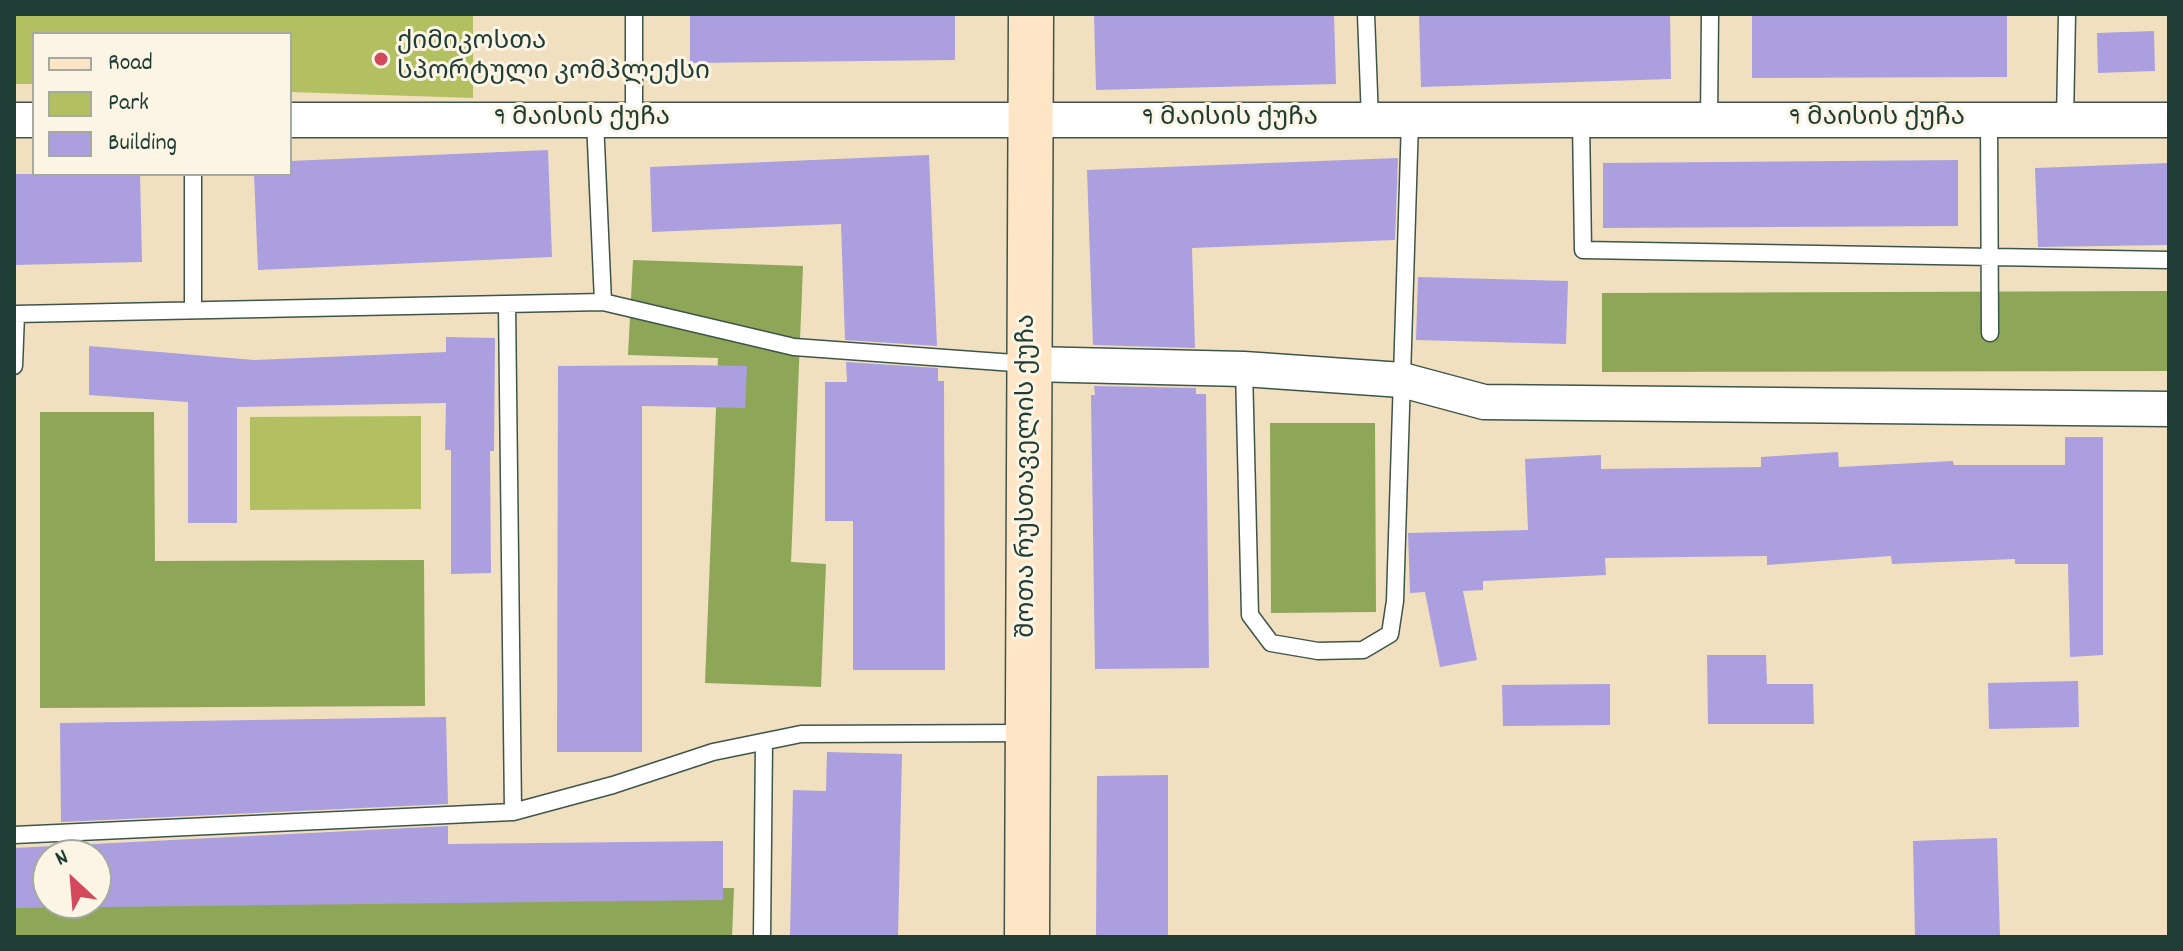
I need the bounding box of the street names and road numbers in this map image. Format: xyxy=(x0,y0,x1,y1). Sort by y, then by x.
street label: 9 მაისის ქუჩა xyxy=(494,104,670,136)
street label: 9 მაისის ქუჩა xyxy=(1142,104,1318,136)
street label: 9 მაისის ქუჩა xyxy=(1789,104,1965,136)
street label: შოთა რუსთაველის ქუჩა xyxy=(1013,314,1045,638)

